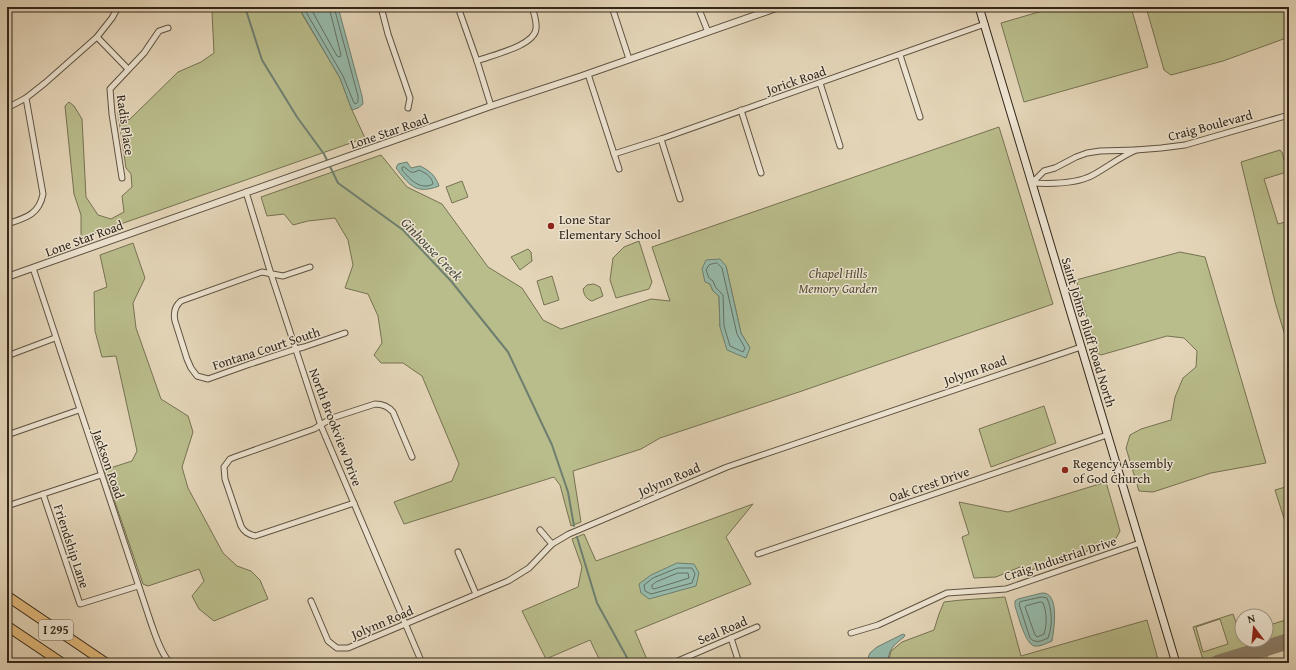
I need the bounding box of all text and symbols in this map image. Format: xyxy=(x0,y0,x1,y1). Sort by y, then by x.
street label: Jorick Road xyxy=(762,61,829,100)
street label: Radis Place xyxy=(112,94,139,157)
street label: Craig Boulevard xyxy=(1166,105,1255,146)
street label: Lone Star Road xyxy=(347,109,431,154)
place label: Lone Star Elementary School xyxy=(559,210,661,244)
water label: Ginhouse Creek xyxy=(397,213,468,286)
street label: Lone Star Road xyxy=(43,216,126,261)
marker: Lone Star Elementary School xyxy=(546,221,556,231)
street label: Saint Johns Bluff Road North xyxy=(1057,255,1121,410)
park label: Chapel Hills Memory Garden xyxy=(798,264,878,298)
street label: Fontana Court South xyxy=(210,322,323,375)
street label: Jolynn Road xyxy=(939,351,1009,391)
street label: North Brookview Drive xyxy=(304,365,367,489)
street label: Jackson Road xyxy=(87,425,129,501)
place label: Regency Assembly of God Church xyxy=(1073,454,1174,488)
street label: Jolynn Road xyxy=(633,458,703,502)
street label: Oak Crest Drive xyxy=(887,462,972,507)
marker: Regency Assembly of God Church xyxy=(1060,465,1070,475)
street label: Friendship Lane xyxy=(49,502,94,591)
street label: Craig Industrial Drive xyxy=(1001,531,1119,586)
street label: Jolynn Road xyxy=(346,601,416,645)
north arrow xyxy=(1234,608,1274,648)
text: N xyxy=(1246,610,1258,627)
street label: Seal Road xyxy=(694,611,750,649)
road number: I 295 xyxy=(39,620,73,640)

